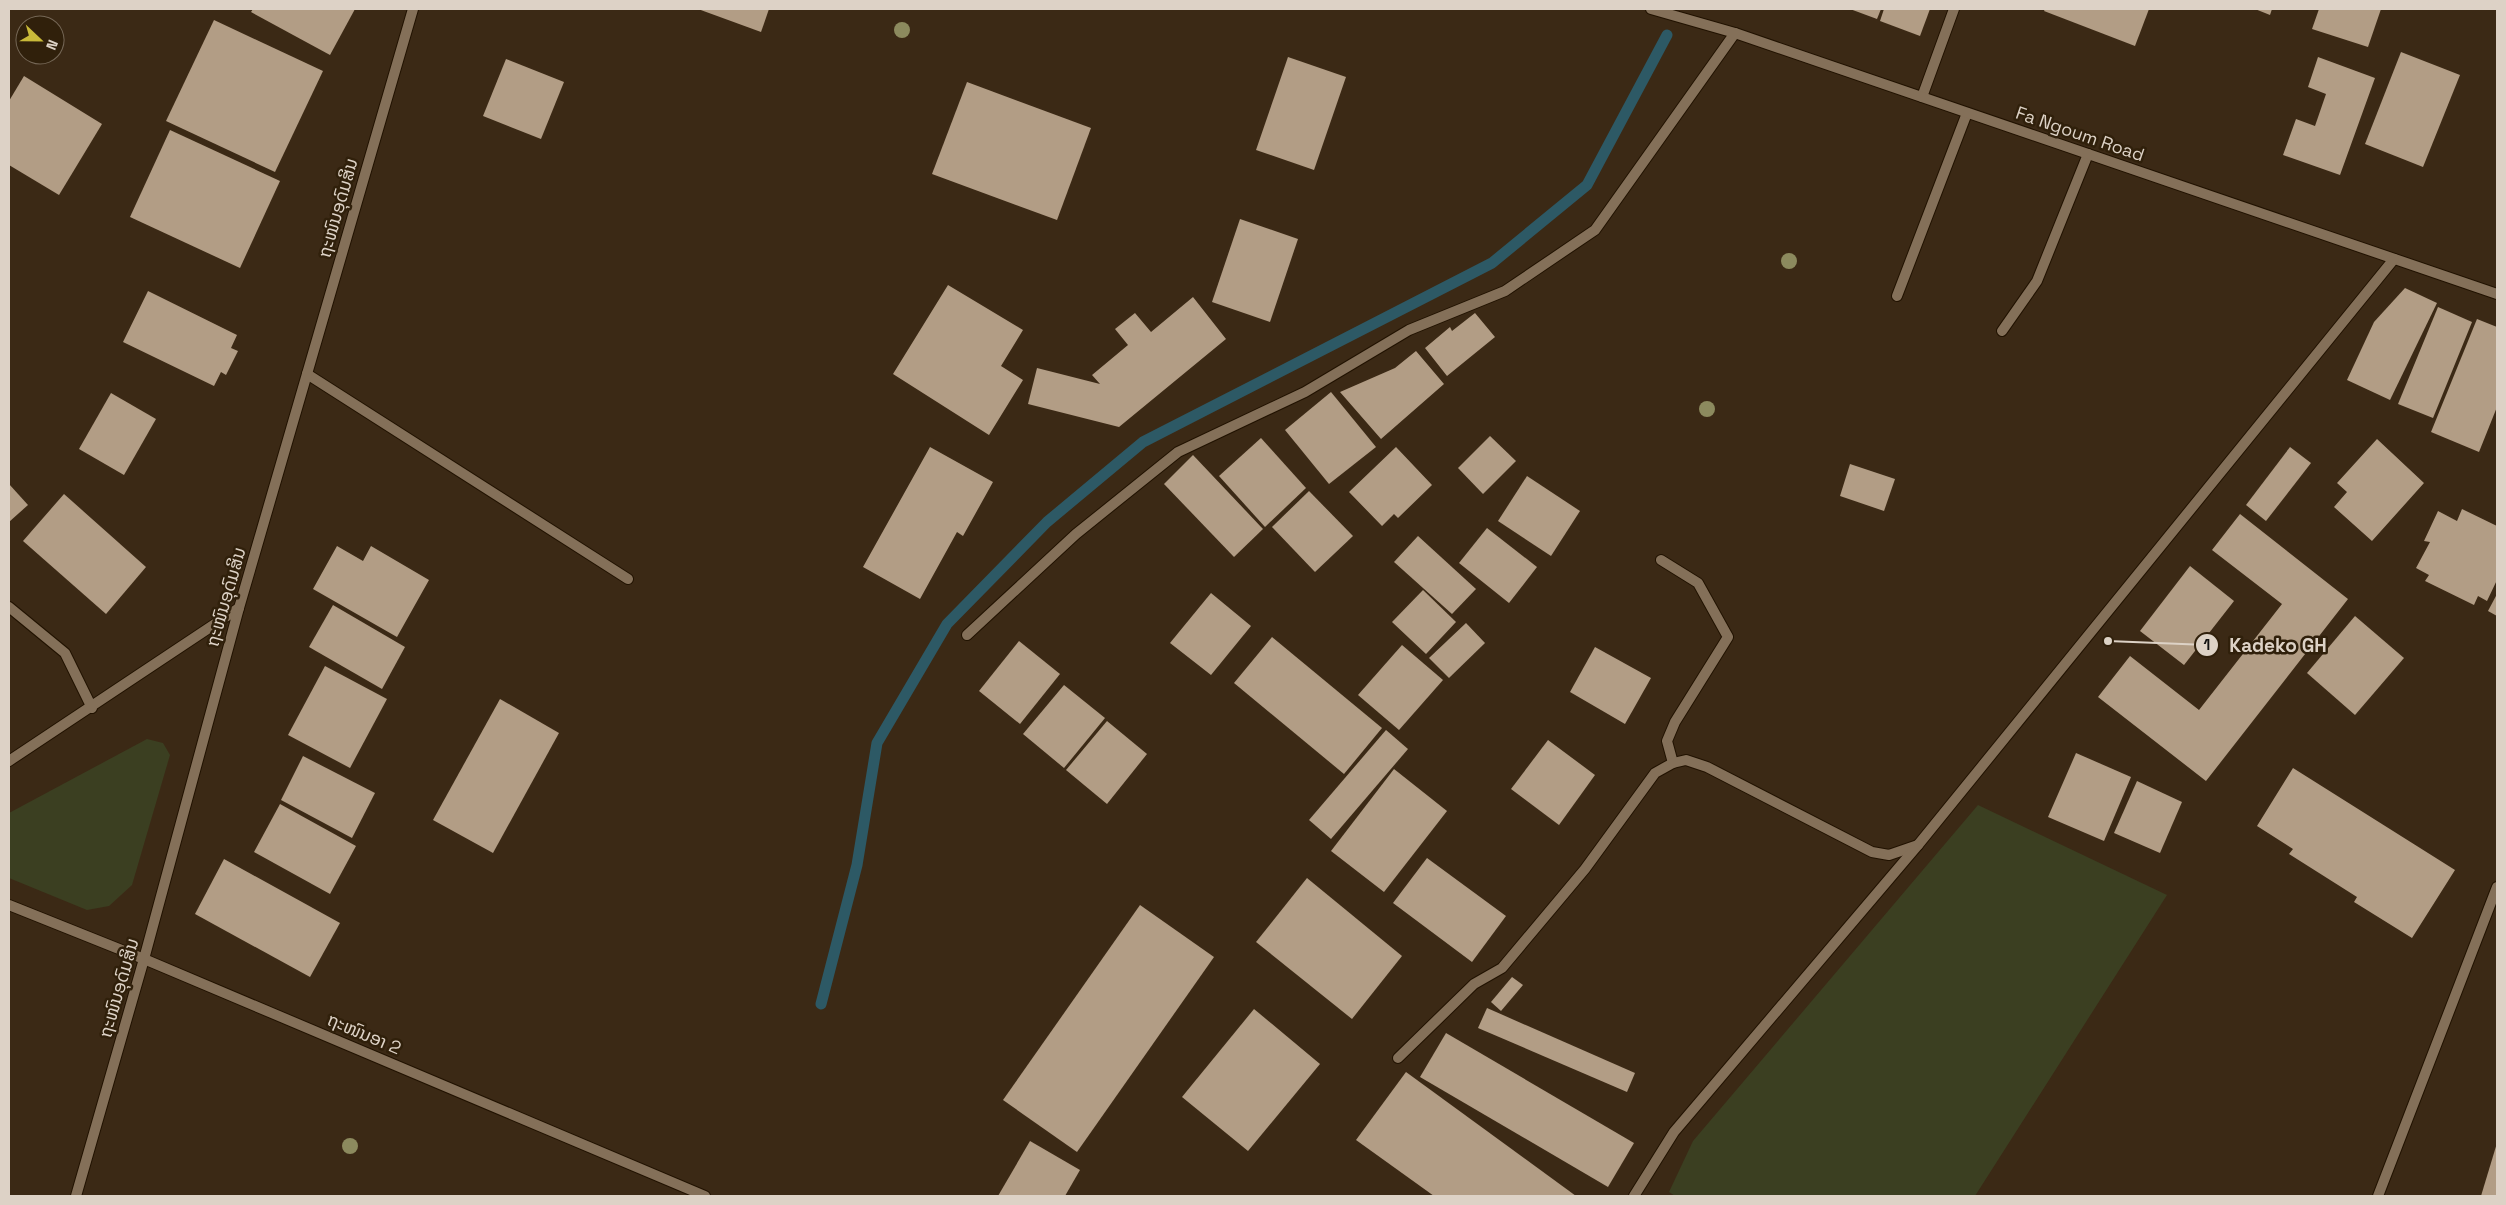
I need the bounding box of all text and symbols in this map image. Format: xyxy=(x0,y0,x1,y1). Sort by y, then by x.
north arrow xyxy=(15,15,65,65)
text: N xyxy=(42,37,62,53)
street label: Fa Ngoum Road xyxy=(2013,101,2147,166)
street label: ຖະໜົນອຸດົມສິນ xyxy=(312,155,363,260)
street label: ຖະໜົນອຸດົມສິນ xyxy=(200,544,251,649)
callout: Kadeko GH xyxy=(2194,628,2337,662)
text: Kadeko GH xyxy=(2229,633,2327,658)
text: 1 xyxy=(2204,635,2210,654)
street label: ຖະໜົນອຸດົມສິນ xyxy=(93,935,144,1040)
street label: ຖະໜົນອາ 2 xyxy=(324,1008,405,1059)

